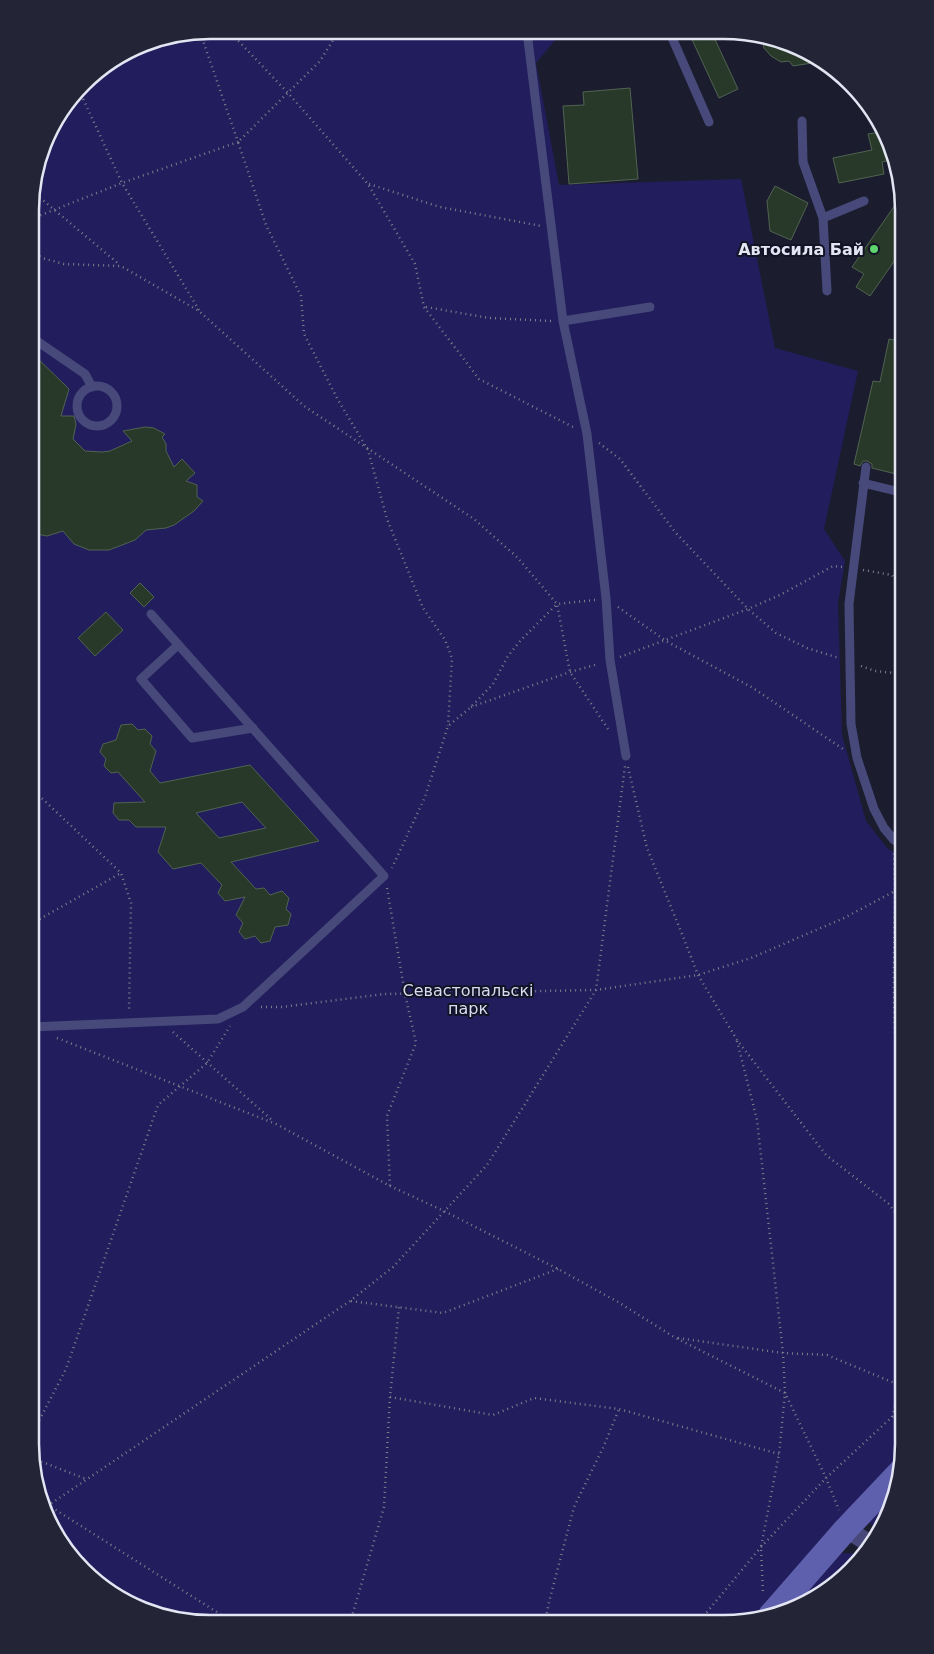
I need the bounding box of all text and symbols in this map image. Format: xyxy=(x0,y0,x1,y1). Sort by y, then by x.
place label: Автосила Бай xyxy=(738,240,864,259)
marker: Автосила Бай xyxy=(868,243,880,255)
park label: Севастопальскі парк xyxy=(403,981,533,1018)

